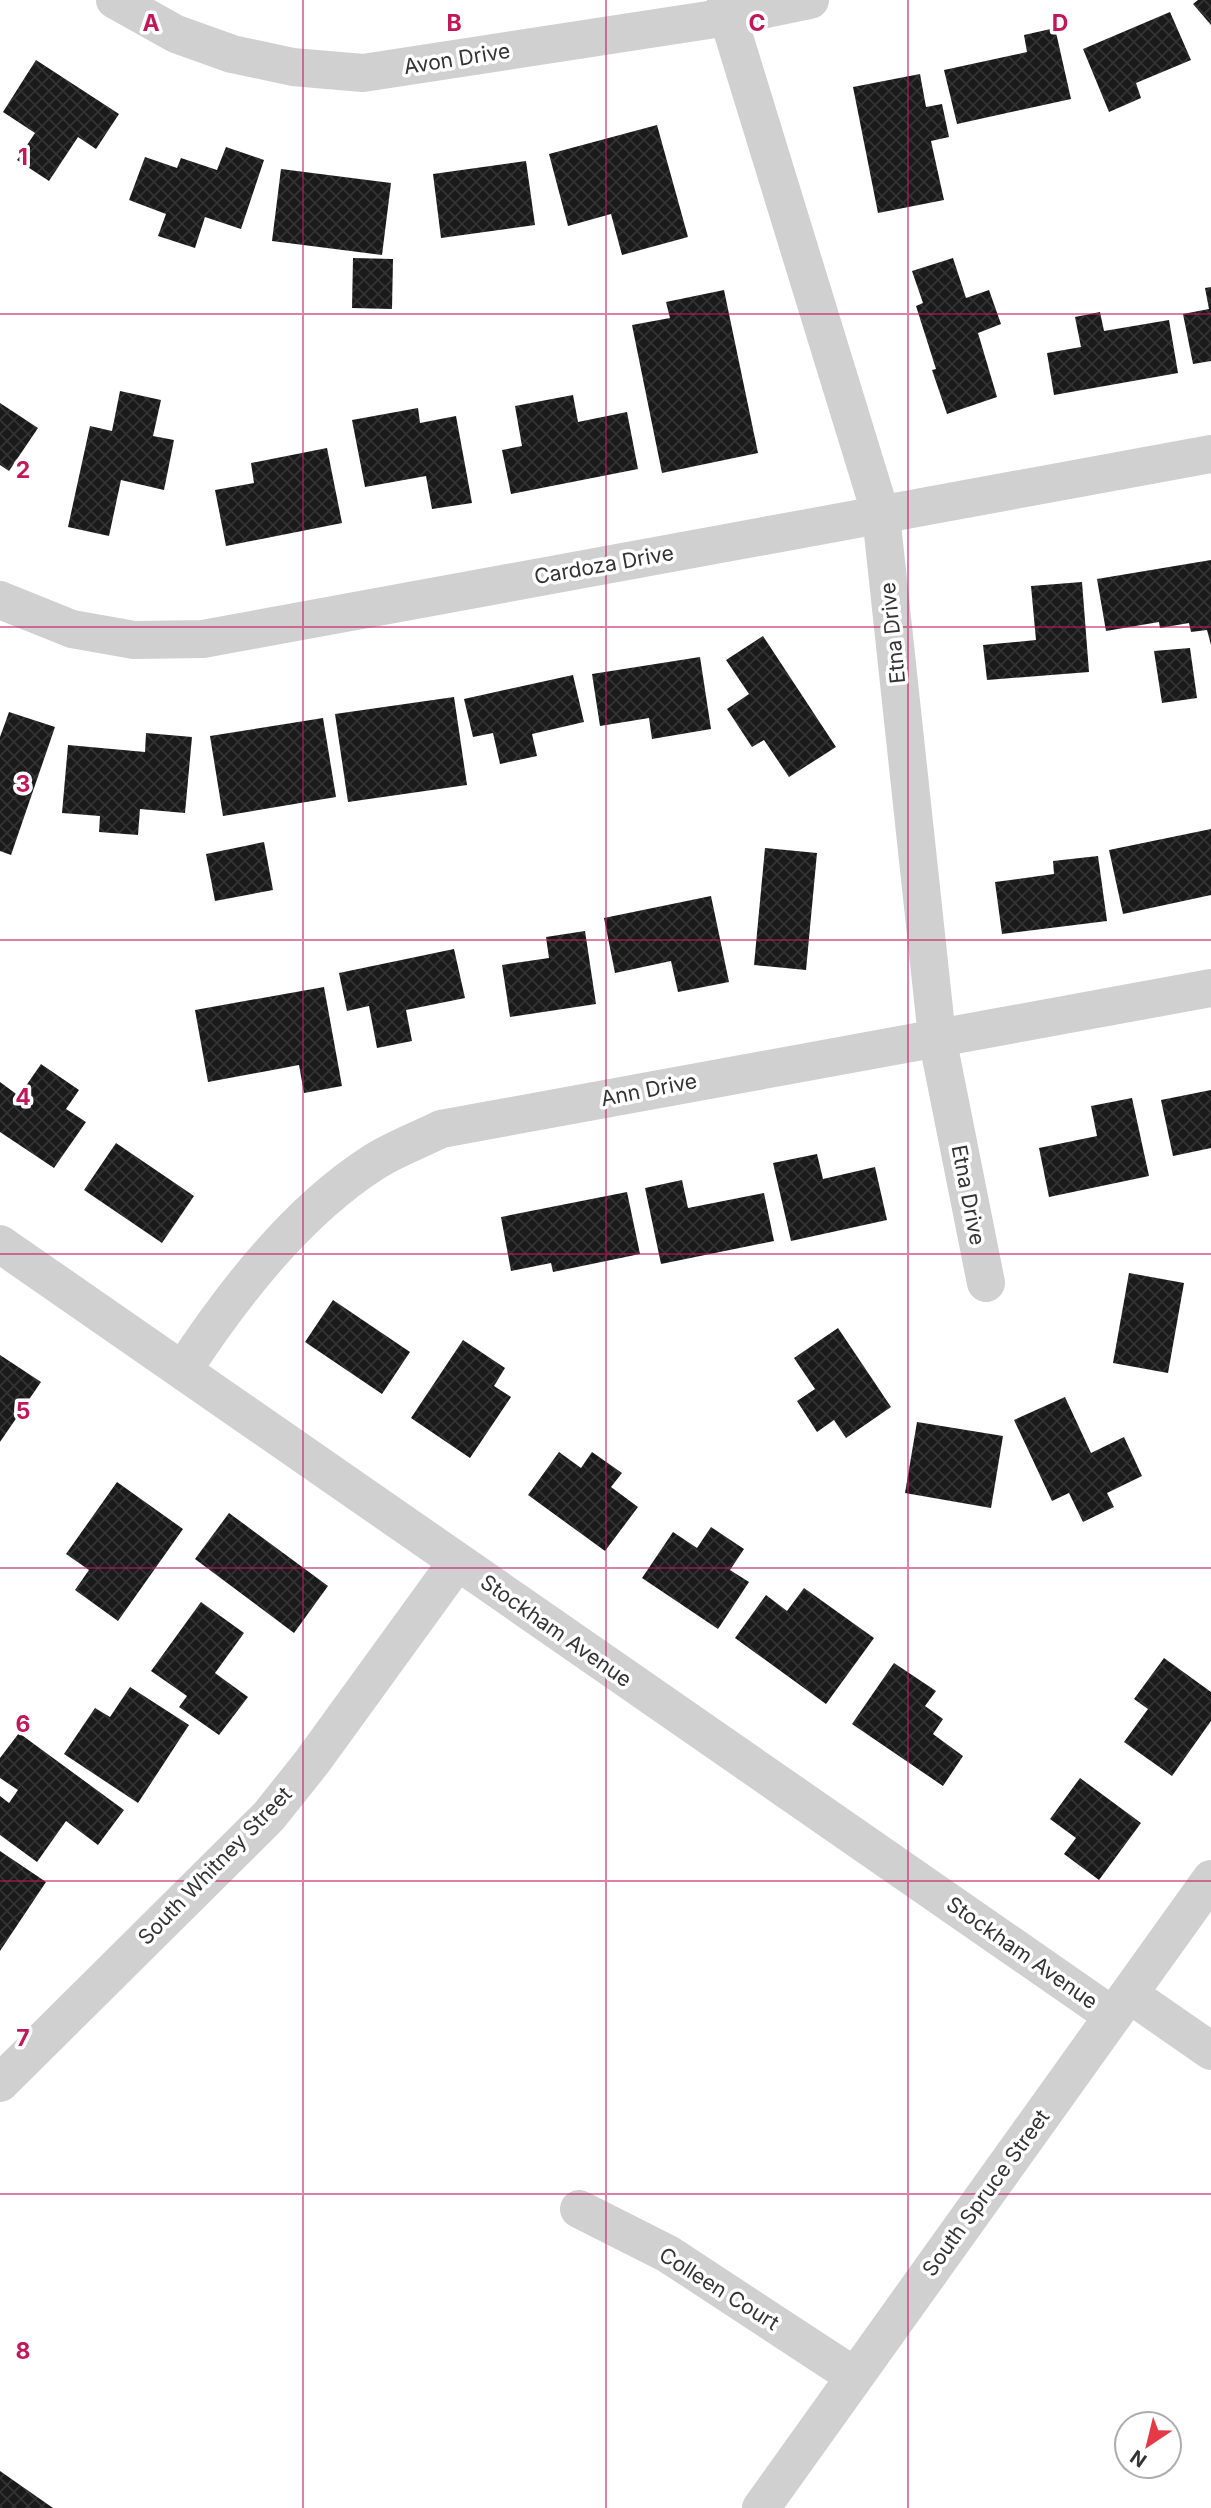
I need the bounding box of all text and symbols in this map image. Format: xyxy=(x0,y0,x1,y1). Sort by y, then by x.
text: A xyxy=(142,9,160,37)
text: B xyxy=(446,9,462,37)
text: C xyxy=(748,9,766,37)
text: D xyxy=(1052,9,1068,37)
street label: Avon Drive xyxy=(402,38,512,79)
text: 1 xyxy=(18,143,28,171)
text: 2 xyxy=(16,456,30,484)
street label: Cardoza Drive xyxy=(532,540,676,589)
street label: Etna Drive xyxy=(875,581,910,685)
text: 3 xyxy=(16,770,30,798)
street label: Ann Drive xyxy=(599,1068,699,1111)
text: 4 xyxy=(15,1083,31,1111)
street label: Etna Drive xyxy=(947,1143,990,1247)
text: 5 xyxy=(16,1397,30,1425)
street label: Stockham Avenue xyxy=(476,1569,637,1692)
text: 6 xyxy=(16,1710,30,1738)
street label: South Whitney Street xyxy=(133,1781,297,1950)
street label: Stockham Avenue xyxy=(942,1891,1103,2014)
text: 7 xyxy=(16,2024,30,2052)
street label: South Spruce Street xyxy=(917,2104,1054,2281)
street label: Colleen Court xyxy=(655,2242,784,2335)
text: 8 xyxy=(16,2337,30,2365)
north arrow xyxy=(1113,2410,1183,2480)
text: N xyxy=(1126,2445,1151,2472)

